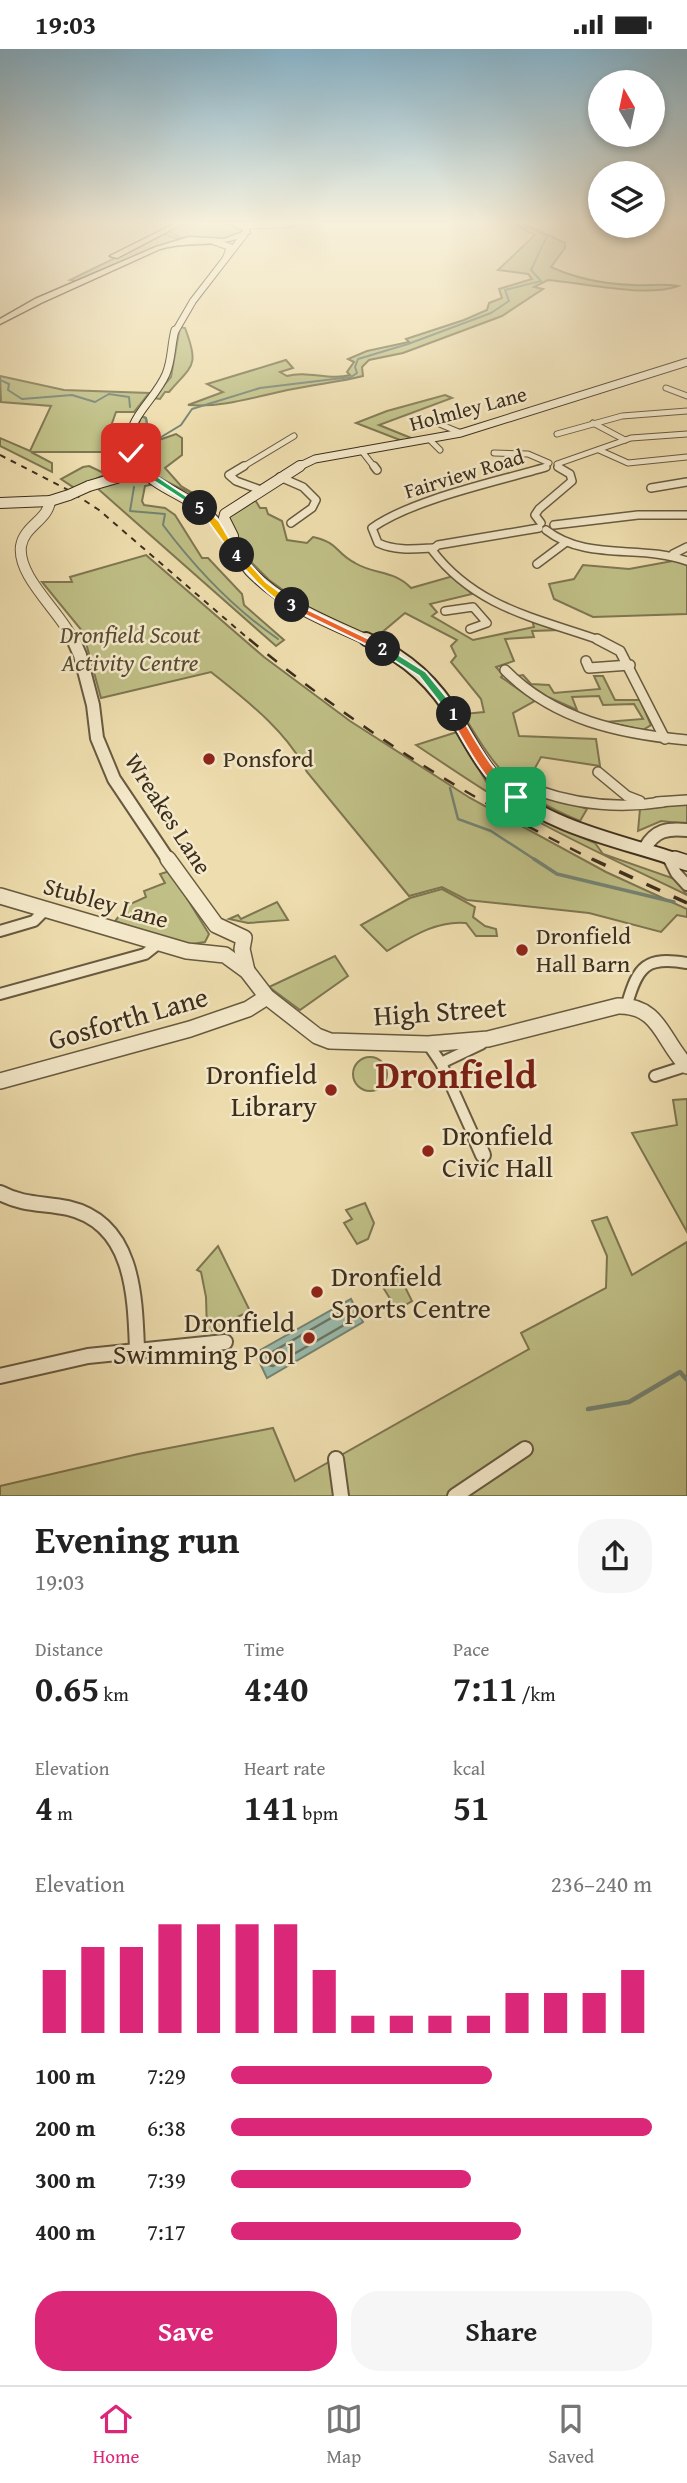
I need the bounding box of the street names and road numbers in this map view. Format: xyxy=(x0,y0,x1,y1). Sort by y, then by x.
street label: Holmley Lane xyxy=(406,378,530,439)
street label: Fairview Road xyxy=(400,440,528,506)
street label: Wreakes Lane xyxy=(116,746,221,881)
street label: Stubley Lane xyxy=(39,868,173,937)
street label: Gosforth Lane xyxy=(43,975,212,1060)
street label: High Street xyxy=(372,985,508,1036)

